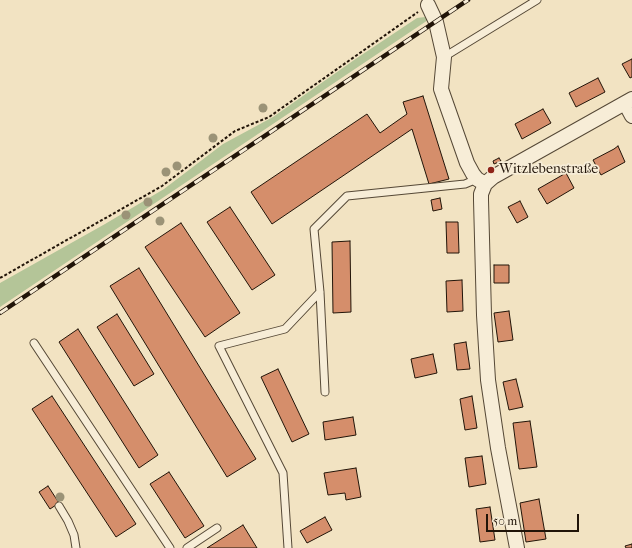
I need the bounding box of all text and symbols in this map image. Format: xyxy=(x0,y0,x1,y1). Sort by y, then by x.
place label: Witzlebenstraße xyxy=(499,162,598,178)
marker: Witzlebenstraße xyxy=(486,165,496,175)
scale bar xyxy=(488,506,581,532)
text: 50 m xyxy=(493,514,517,528)

